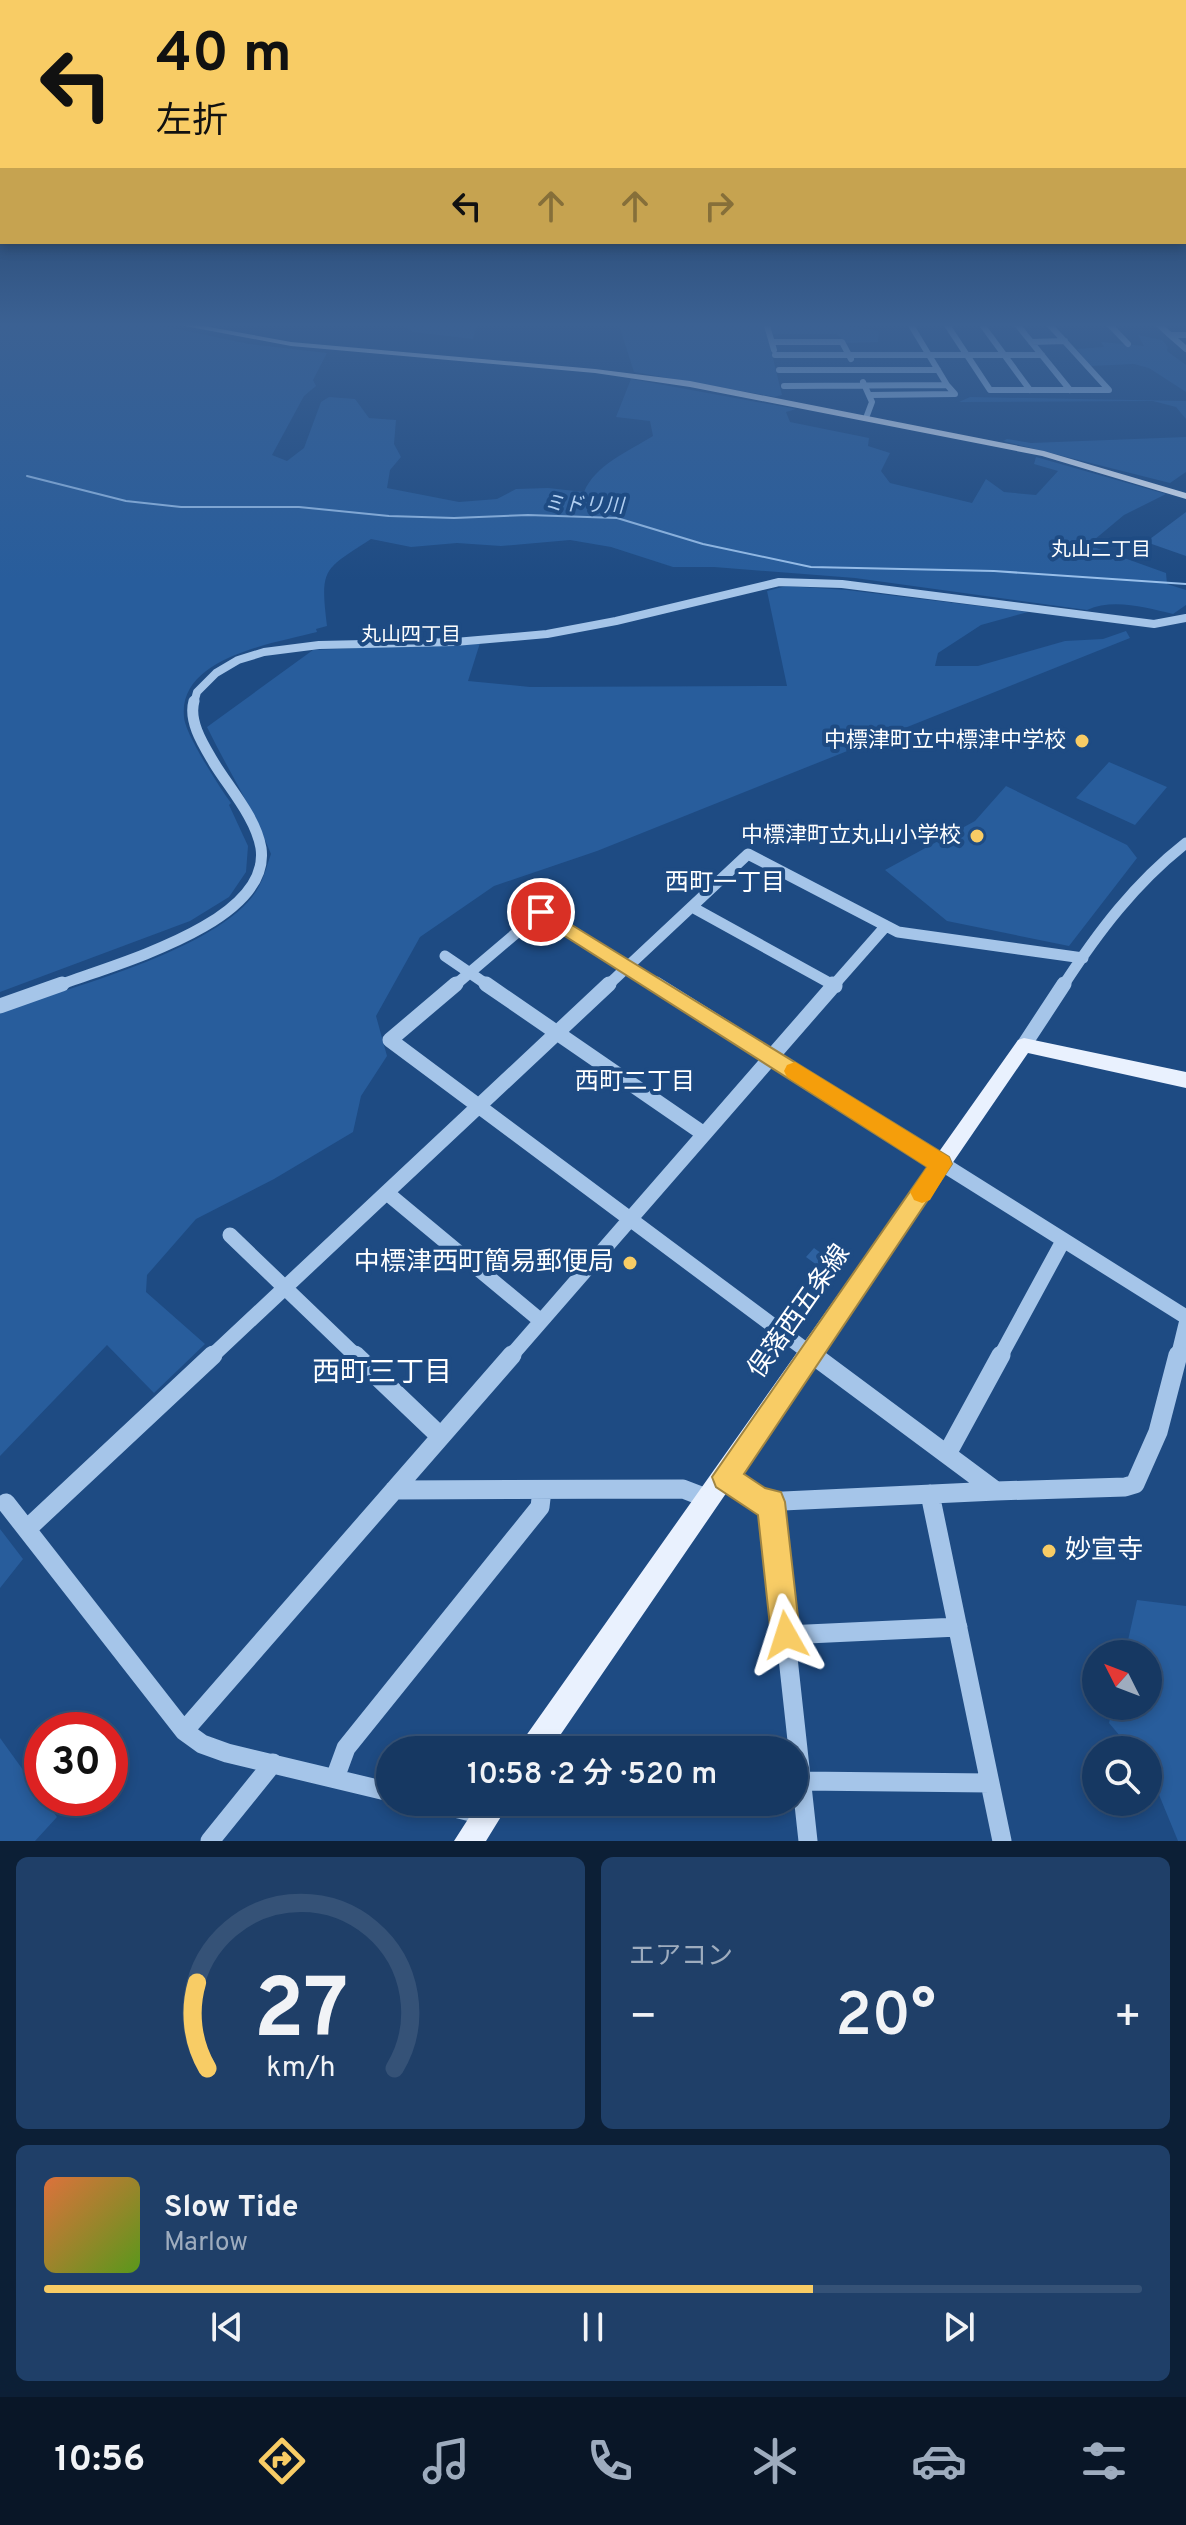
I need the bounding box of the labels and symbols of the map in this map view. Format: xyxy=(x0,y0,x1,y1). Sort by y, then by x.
water label: ミドリ川 xyxy=(544,492,626,520)
district label: 丸山二丁目 xyxy=(1051,538,1151,564)
district label: 丸山四丁目 xyxy=(361,623,461,649)
place label: 中標津町立中標津中学校 xyxy=(824,728,1066,755)
marker: 中標津町立中標津中学校 xyxy=(1073,732,1091,750)
place label: 中標津町立丸山小学校 xyxy=(741,823,961,850)
marker: 中標津町立丸山小学校 xyxy=(968,827,986,845)
district label: 西町一丁目 xyxy=(665,869,785,899)
pin xyxy=(507,878,575,946)
district label: 西町二丁目 xyxy=(575,1068,695,1098)
street label: 俣落西五条線 xyxy=(742,1239,858,1385)
place label: 中標津西町簡易郵便局 xyxy=(354,1247,614,1280)
marker: 中標津西町簡易郵便局 xyxy=(621,1254,639,1272)
district label: 西町三丁目 xyxy=(312,1356,452,1392)
place label: 妙宣寺 xyxy=(1065,1535,1143,1568)
marker: 妙宣寺 xyxy=(1040,1542,1058,1560)
position arrow xyxy=(744,1593,828,1677)
north arrow xyxy=(1082,1640,1162,1720)
speed limit sign: 30 xyxy=(24,1712,128,1816)

